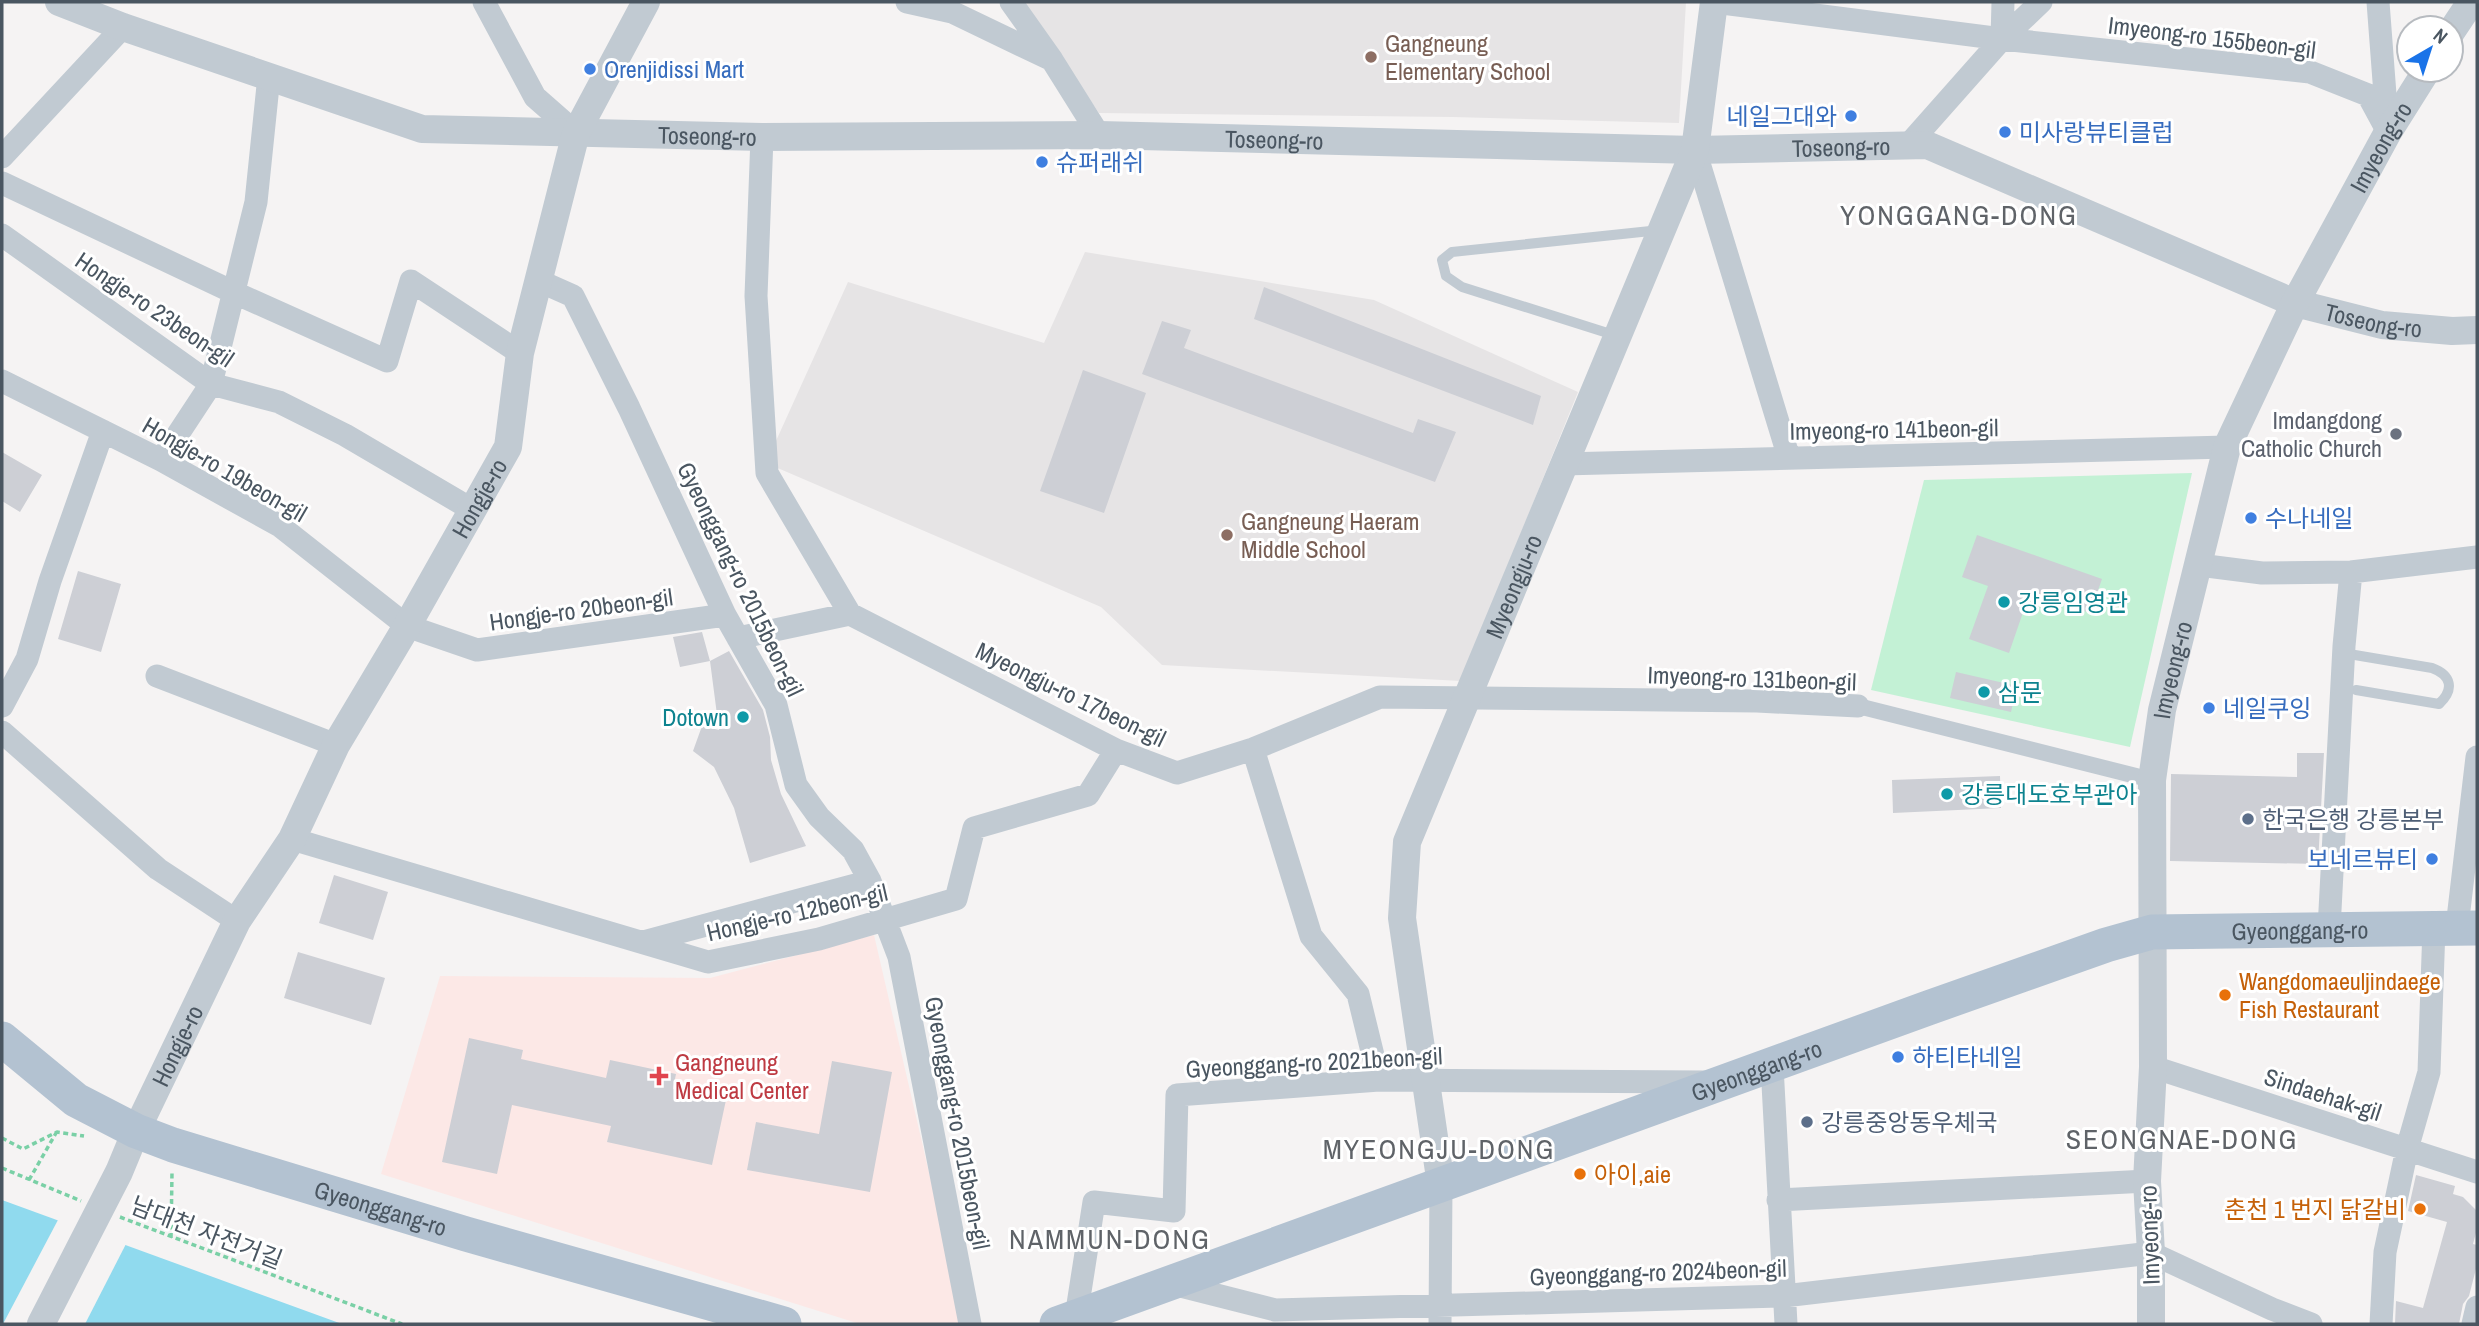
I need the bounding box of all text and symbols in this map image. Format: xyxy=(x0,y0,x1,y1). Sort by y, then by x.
street label: Imyeong-ro 155beon-gil xyxy=(2106,8,2318,66)
north arrow xyxy=(2395,14,2465,84)
text: N xyxy=(2428,22,2453,49)
place label: Gangneung Elementary School xyxy=(1385,27,1550,87)
marker: Gangneung Elementary School xyxy=(1363,49,1379,65)
place label: Orenjidissi Mart xyxy=(604,53,745,85)
marker: Orenjidissi Mart xyxy=(582,61,598,77)
street label: Imyeong-ro xyxy=(2342,96,2419,198)
place label: 네일그대와 xyxy=(1727,100,1837,132)
marker: 네일그대와 xyxy=(1843,108,1859,124)
place label: 미사랑뷰티클럽 xyxy=(2019,116,2174,148)
street label: Toseong-ro xyxy=(658,119,757,153)
street label: Toseong-ro xyxy=(1225,122,1324,157)
marker: 미사랑뷰티클럽 xyxy=(1997,124,2013,140)
street label: Toseong-ro xyxy=(1791,130,1891,164)
place label: 슈퍼래쉬 xyxy=(1056,146,1144,178)
marker: 슈퍼래쉬 xyxy=(1034,154,1050,170)
district label: YONGGANG-DONG xyxy=(1840,196,2078,234)
street label: Hongje-ro 23beon-gil xyxy=(69,244,241,374)
street label: Toseong-ro xyxy=(2321,295,2423,344)
place label: Imdangdong Catholic Church xyxy=(2241,404,2382,464)
street label: Hongje-ro 19beon-gil xyxy=(137,409,313,529)
street label: Imyeong-ro 141beon-gil xyxy=(1789,411,1999,447)
marker: Imdangdong Catholic Church xyxy=(2388,426,2404,442)
street label: Hongje-ro xyxy=(444,453,514,544)
street label: Gyeonggang-ro 2015beon-gil xyxy=(670,456,812,702)
place label: 수나네일 xyxy=(2265,502,2353,534)
place label: Gangneung Haeram Middle School xyxy=(1241,505,1419,565)
marker: 수나네일 xyxy=(2243,510,2259,526)
marker: Gangneung Haeram Middle School xyxy=(1219,527,1235,543)
street label: Myeongju-ro xyxy=(1478,530,1549,643)
street label: Hongje-ro 20beon-gil xyxy=(487,580,675,638)
place label: 강릉임영관 xyxy=(2018,586,2128,618)
marker: 강릉임영관 xyxy=(1996,594,2012,610)
street label: Imyeong-ro xyxy=(2145,618,2199,721)
street label: Myeongju-ro 17beon-gil xyxy=(971,634,1171,754)
street label: Imyeong-ro 131beon-gil xyxy=(1647,658,1857,698)
place label: 삼문 xyxy=(1998,676,2042,708)
marker: 삼문 xyxy=(1976,684,1992,700)
place label: 네일쿠잉 xyxy=(2223,692,2311,724)
marker: 네일쿠잉 xyxy=(2201,700,2217,716)
place label: Dotown xyxy=(662,701,729,733)
marker: Dotown xyxy=(735,709,751,725)
place label: 강릉대도호부관아 xyxy=(1961,778,2138,810)
marker: 강릉대도호부관아 xyxy=(1939,786,1955,802)
place label: 한국은행 강릉본부 xyxy=(2262,803,2444,835)
marker: 한국은행 강릉본부 xyxy=(2240,811,2256,827)
place label: 보네르뷰티 xyxy=(2308,843,2418,875)
marker: 보네르뷰티 xyxy=(2424,851,2440,867)
street label: Hongje-ro 12beon-gil xyxy=(703,876,891,948)
street label: Gyeonggang-ro xyxy=(2231,913,2368,947)
place label: Wangdomaeuljindaege Fish Restaurant xyxy=(2239,965,2441,1025)
marker: Wangdomaeuljindaege Fish Restaurant xyxy=(2217,987,2233,1003)
street label: Gyeonggang-ro 2015beon-gil xyxy=(918,994,998,1252)
street label: Hongje-ro xyxy=(144,1000,210,1091)
street label: Gyeonggang-ro xyxy=(1687,1032,1826,1109)
street label: Gyeonggang-ro 2021beon-gil xyxy=(1185,1039,1443,1085)
place label: 하티타네일 xyxy=(1912,1041,2022,1073)
place label: Gangneung Medical Center xyxy=(675,1046,809,1106)
marker: 하티타네일 xyxy=(1890,1049,1906,1065)
street label: Sindaehak-gil xyxy=(2260,1060,2386,1128)
marker: Gangneung Medical Center xyxy=(649,1066,669,1086)
place label: 강릉중앙동우체국 xyxy=(1821,1106,1998,1138)
marker: 강릉중앙동우체국 xyxy=(1799,1114,1815,1130)
district label: SEONGNAE-DONG xyxy=(2066,1120,2298,1158)
district label: MYEONGJU-DONG xyxy=(1323,1130,1555,1168)
place label: 아이,aie xyxy=(1594,1158,1671,1190)
marker: 아이,aie xyxy=(1572,1166,1588,1182)
street label: Gyeonggang-ro xyxy=(311,1173,451,1243)
street label: Imyeong-ro xyxy=(2131,1185,2167,1285)
street label: 남대천 자전거길 xyxy=(127,1188,287,1276)
place label: 춘천 1 번지 닭갈비 xyxy=(2224,1193,2406,1225)
marker: 춘천 1 번지 닭갈비 xyxy=(2412,1201,2428,1217)
district label: NAMMUN-DONG xyxy=(1009,1220,1211,1258)
street label: Gyeonggang-ro 2024beon-gil xyxy=(1529,1252,1787,1292)

